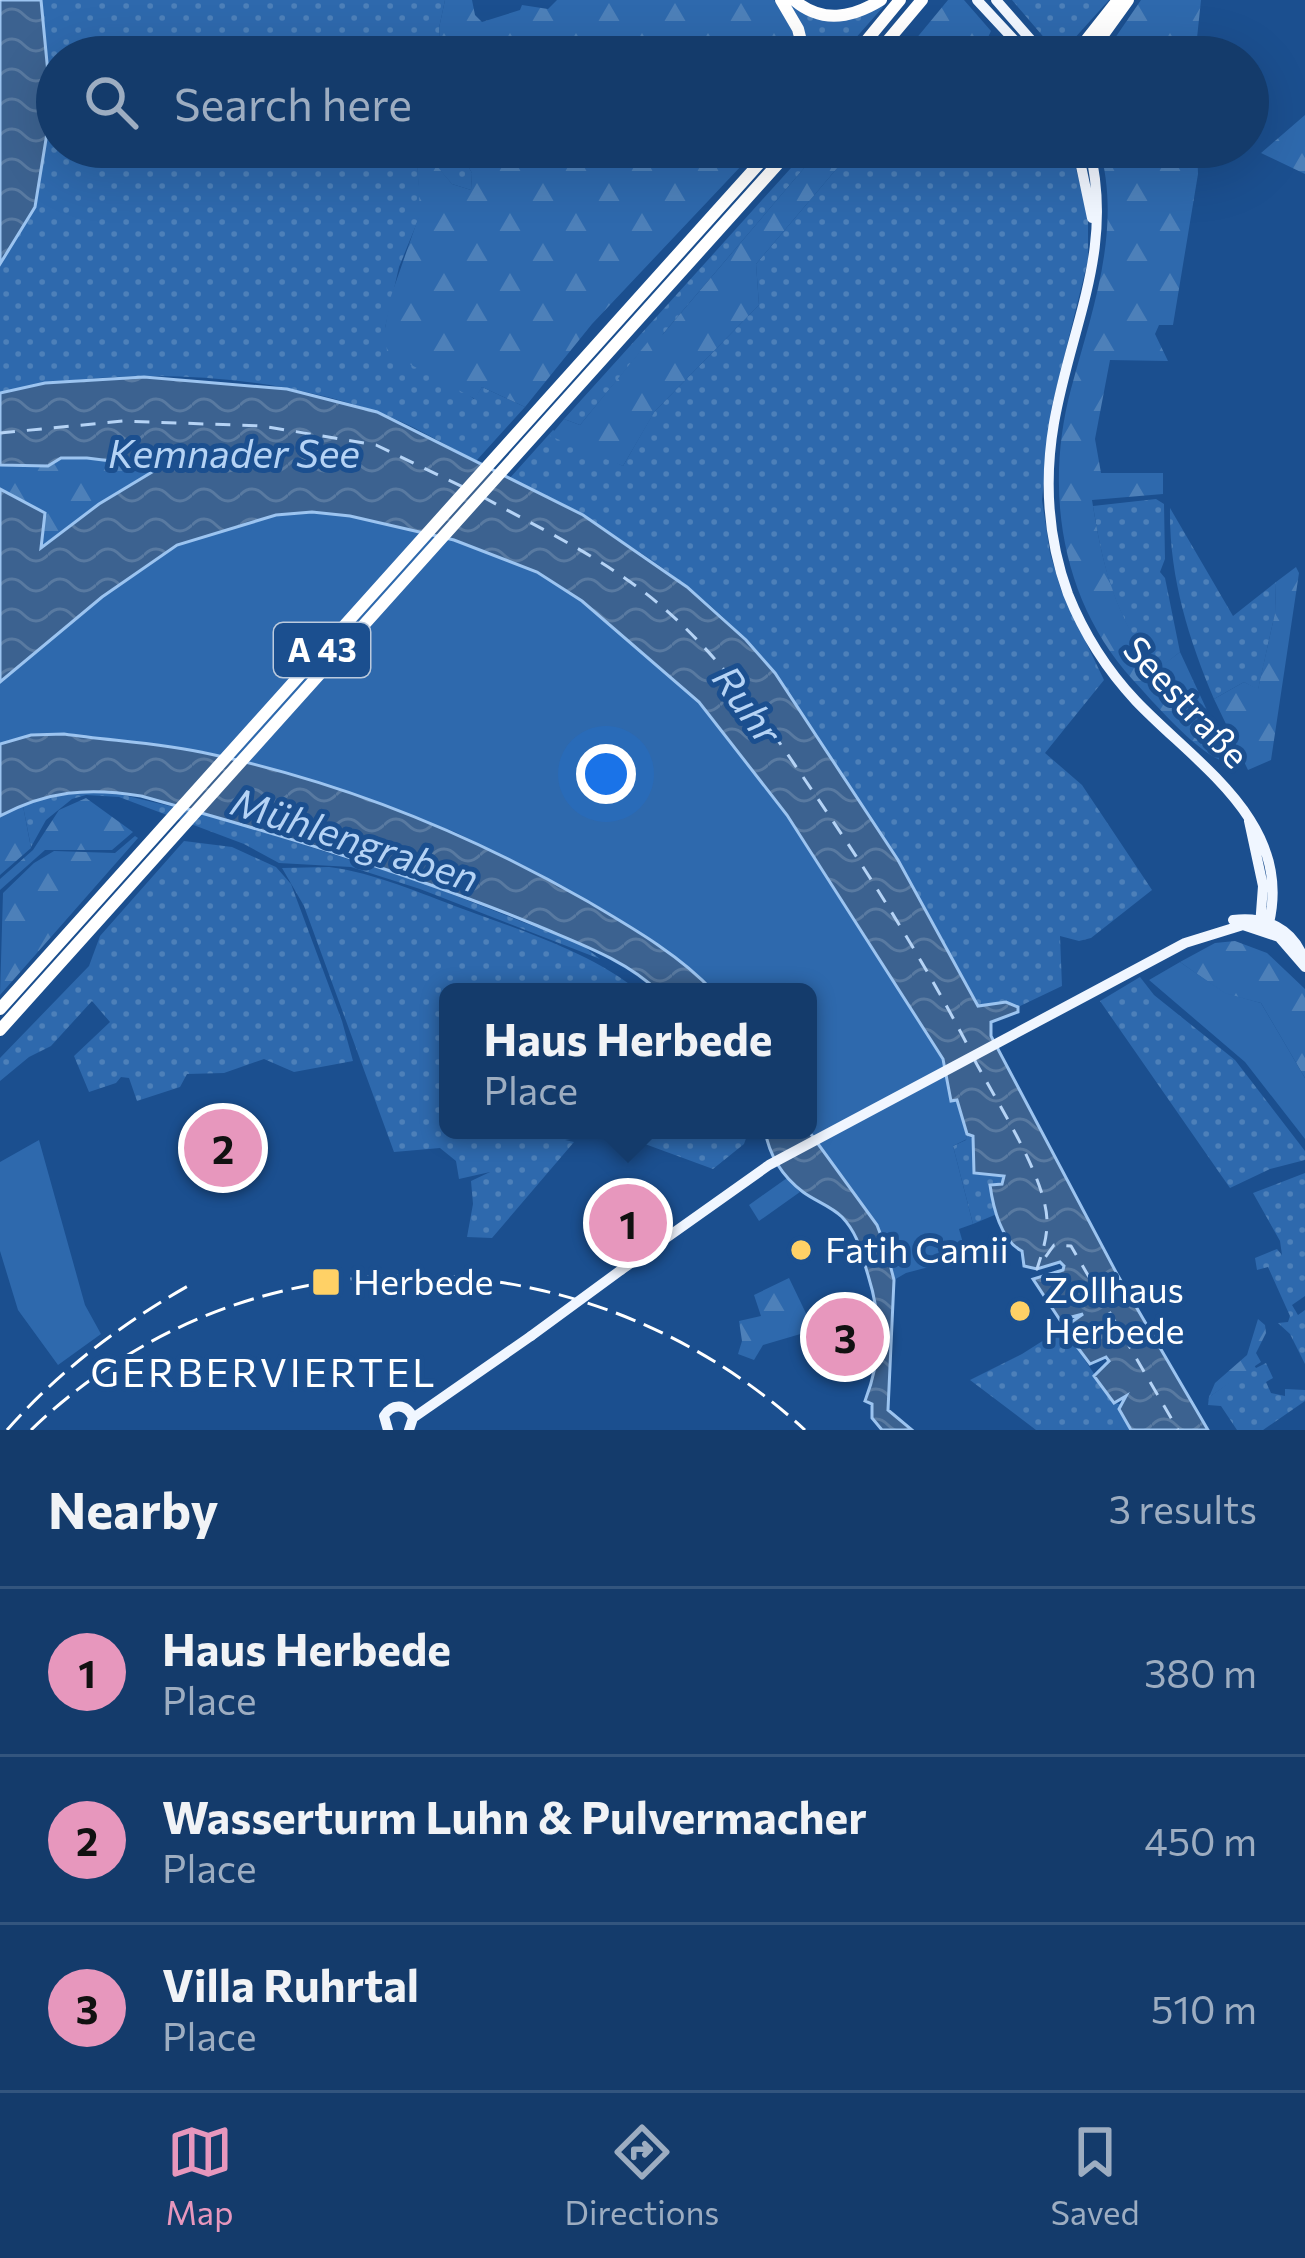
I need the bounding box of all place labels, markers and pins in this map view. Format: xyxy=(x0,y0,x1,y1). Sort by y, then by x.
pin: 2 xyxy=(184,1103,262,1193)
pin: 1 xyxy=(589,1178,667,1268)
place label: Fatih Camii xyxy=(825,1226,1009,1270)
marker: Fatih Camii xyxy=(788,1237,814,1263)
place label: Herbede xyxy=(353,1258,493,1302)
marker: Herbede xyxy=(310,1266,342,1298)
place label: Zollhaus Herbede xyxy=(1044,1266,1184,1351)
pin: 3 xyxy=(806,1292,884,1382)
marker: Zollhaus Herbede xyxy=(1007,1298,1033,1324)

